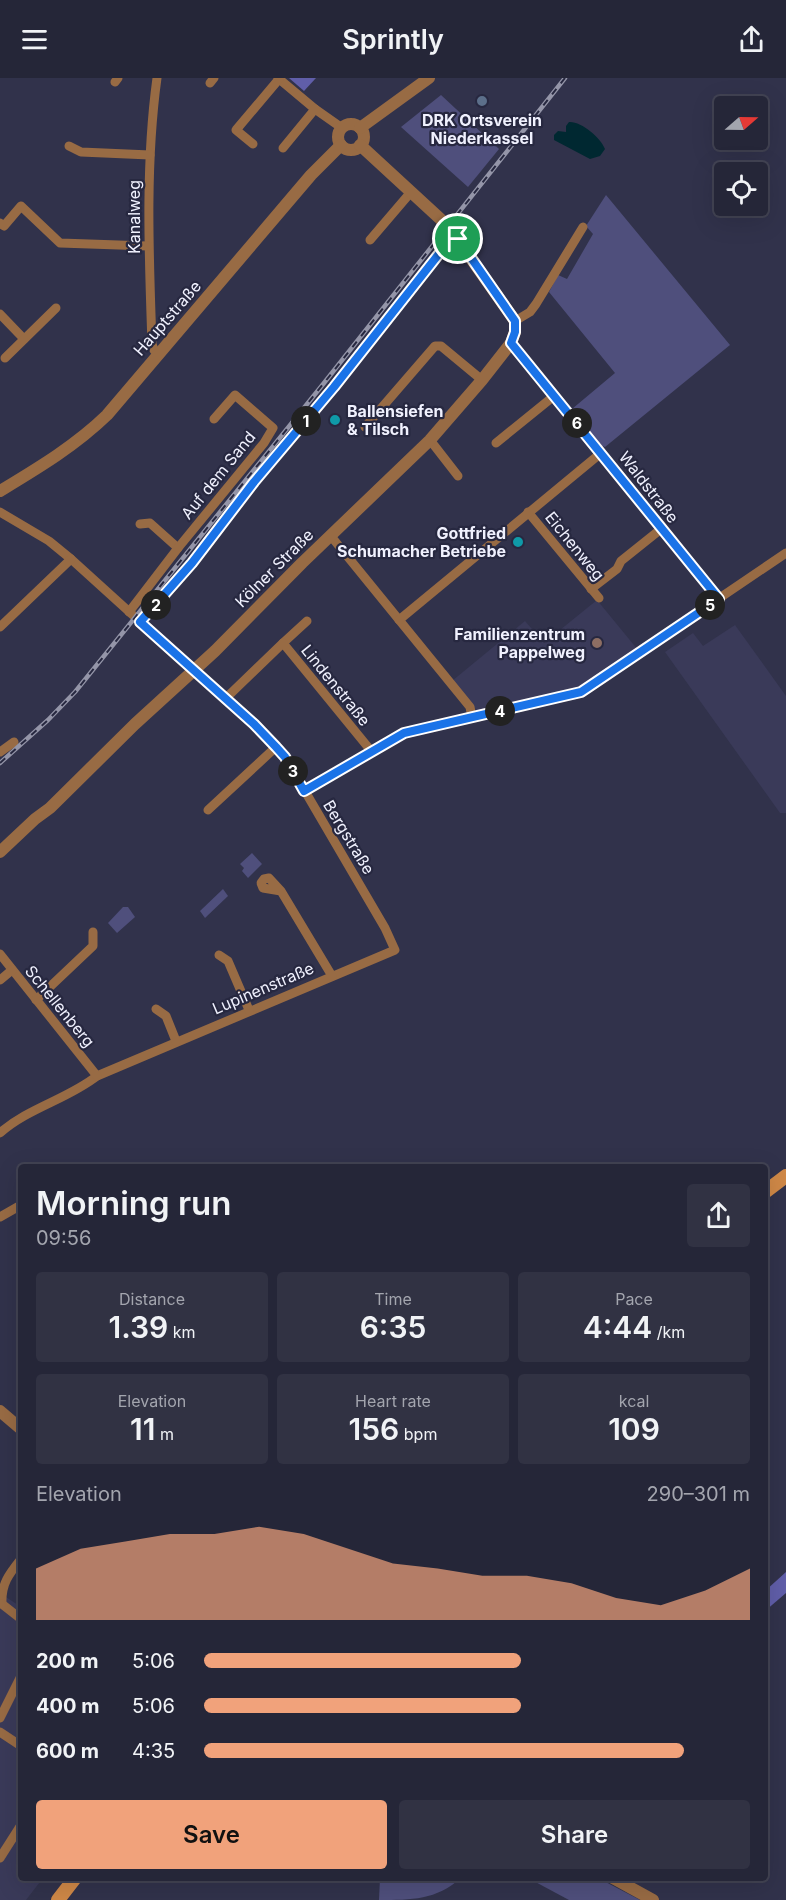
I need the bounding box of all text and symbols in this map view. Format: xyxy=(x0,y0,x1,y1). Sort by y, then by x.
icon: menu xyxy=(18,23,51,56)
text: Sprintly xyxy=(342,23,444,56)
icon: share xyxy=(735,23,768,56)
marker: DRK Ortsverein Niederkassel xyxy=(475,94,489,108)
north arrow xyxy=(714,96,768,150)
map controls xyxy=(714,96,768,216)
place label: DRK Ortsverein Niederkassel xyxy=(422,110,542,148)
button: locate xyxy=(714,162,768,216)
street label: Kanalweg xyxy=(124,180,144,254)
pin xyxy=(432,213,483,264)
icon: arrive xyxy=(441,222,474,255)
street label: Hauptstraße xyxy=(129,276,205,360)
place label: Ballensiefen & Tilsch xyxy=(347,401,443,439)
pin: 1 xyxy=(291,406,321,436)
pin: 6 xyxy=(562,408,592,438)
text: 1 xyxy=(303,411,309,431)
marker: Ballensiefen & Tilsch xyxy=(328,413,342,427)
text: 6 xyxy=(572,413,582,433)
street label: Auf dem Sand xyxy=(177,427,259,523)
street label: Waldstraße xyxy=(615,447,683,527)
street label: Eichenweg xyxy=(541,508,609,584)
place label: Gottfried Schumacher Betriebe xyxy=(337,523,506,561)
street label: Kölner Straße xyxy=(231,525,317,611)
marker: Gottfried Schumacher Betriebe xyxy=(511,535,525,549)
pin: 2 xyxy=(141,590,171,620)
pin: 5 xyxy=(695,590,725,620)
text: 2 xyxy=(151,595,161,615)
text: 5 xyxy=(705,595,715,615)
place label: Familienzentrum Pappelweg xyxy=(454,624,585,662)
marker: Familienzentrum Pappelweg xyxy=(590,636,604,650)
street label: Lindenstraße xyxy=(297,640,375,730)
pin: 4 xyxy=(485,696,515,726)
text: 4 xyxy=(495,701,505,721)
pin: 3 xyxy=(278,756,308,786)
text: 3 xyxy=(288,761,298,781)
street label: Bergstraße xyxy=(319,796,379,878)
street label: Lupinenstraße xyxy=(209,958,317,1018)
street label: Schellenberg xyxy=(21,961,99,1051)
text: Morning run xyxy=(36,1183,231,1223)
button: share xyxy=(687,1184,750,1247)
text: 09:56 xyxy=(36,1226,91,1250)
text: Distance xyxy=(119,1289,185,1309)
text: Time xyxy=(374,1289,412,1309)
text: Pace xyxy=(615,1289,653,1309)
text: 1.39 xyxy=(108,1309,168,1345)
text: 6:35 xyxy=(360,1309,426,1345)
text: 4:44 xyxy=(583,1309,652,1345)
text: km xyxy=(168,1322,196,1342)
text: /km xyxy=(652,1322,685,1342)
text: Elevation xyxy=(118,1391,186,1411)
text: Heart rate xyxy=(355,1391,431,1411)
text: kcal xyxy=(619,1391,649,1411)
text: 11 xyxy=(130,1411,155,1447)
text: 156 xyxy=(349,1411,399,1447)
text: 109 xyxy=(608,1411,660,1447)
text: m xyxy=(155,1424,174,1444)
text: bpm xyxy=(399,1424,437,1444)
text: Elevation xyxy=(36,1482,122,1506)
text: 290–301 m xyxy=(647,1482,750,1506)
text: 200 m xyxy=(36,1649,99,1673)
text: 5:06 xyxy=(132,1649,175,1673)
text: 400 m xyxy=(36,1694,100,1718)
text: 5:06 xyxy=(132,1694,175,1718)
text: 600 m xyxy=(36,1739,99,1763)
text: 4:35 xyxy=(132,1739,175,1763)
button: Save xyxy=(36,1800,387,1869)
button: Share xyxy=(399,1800,750,1869)

